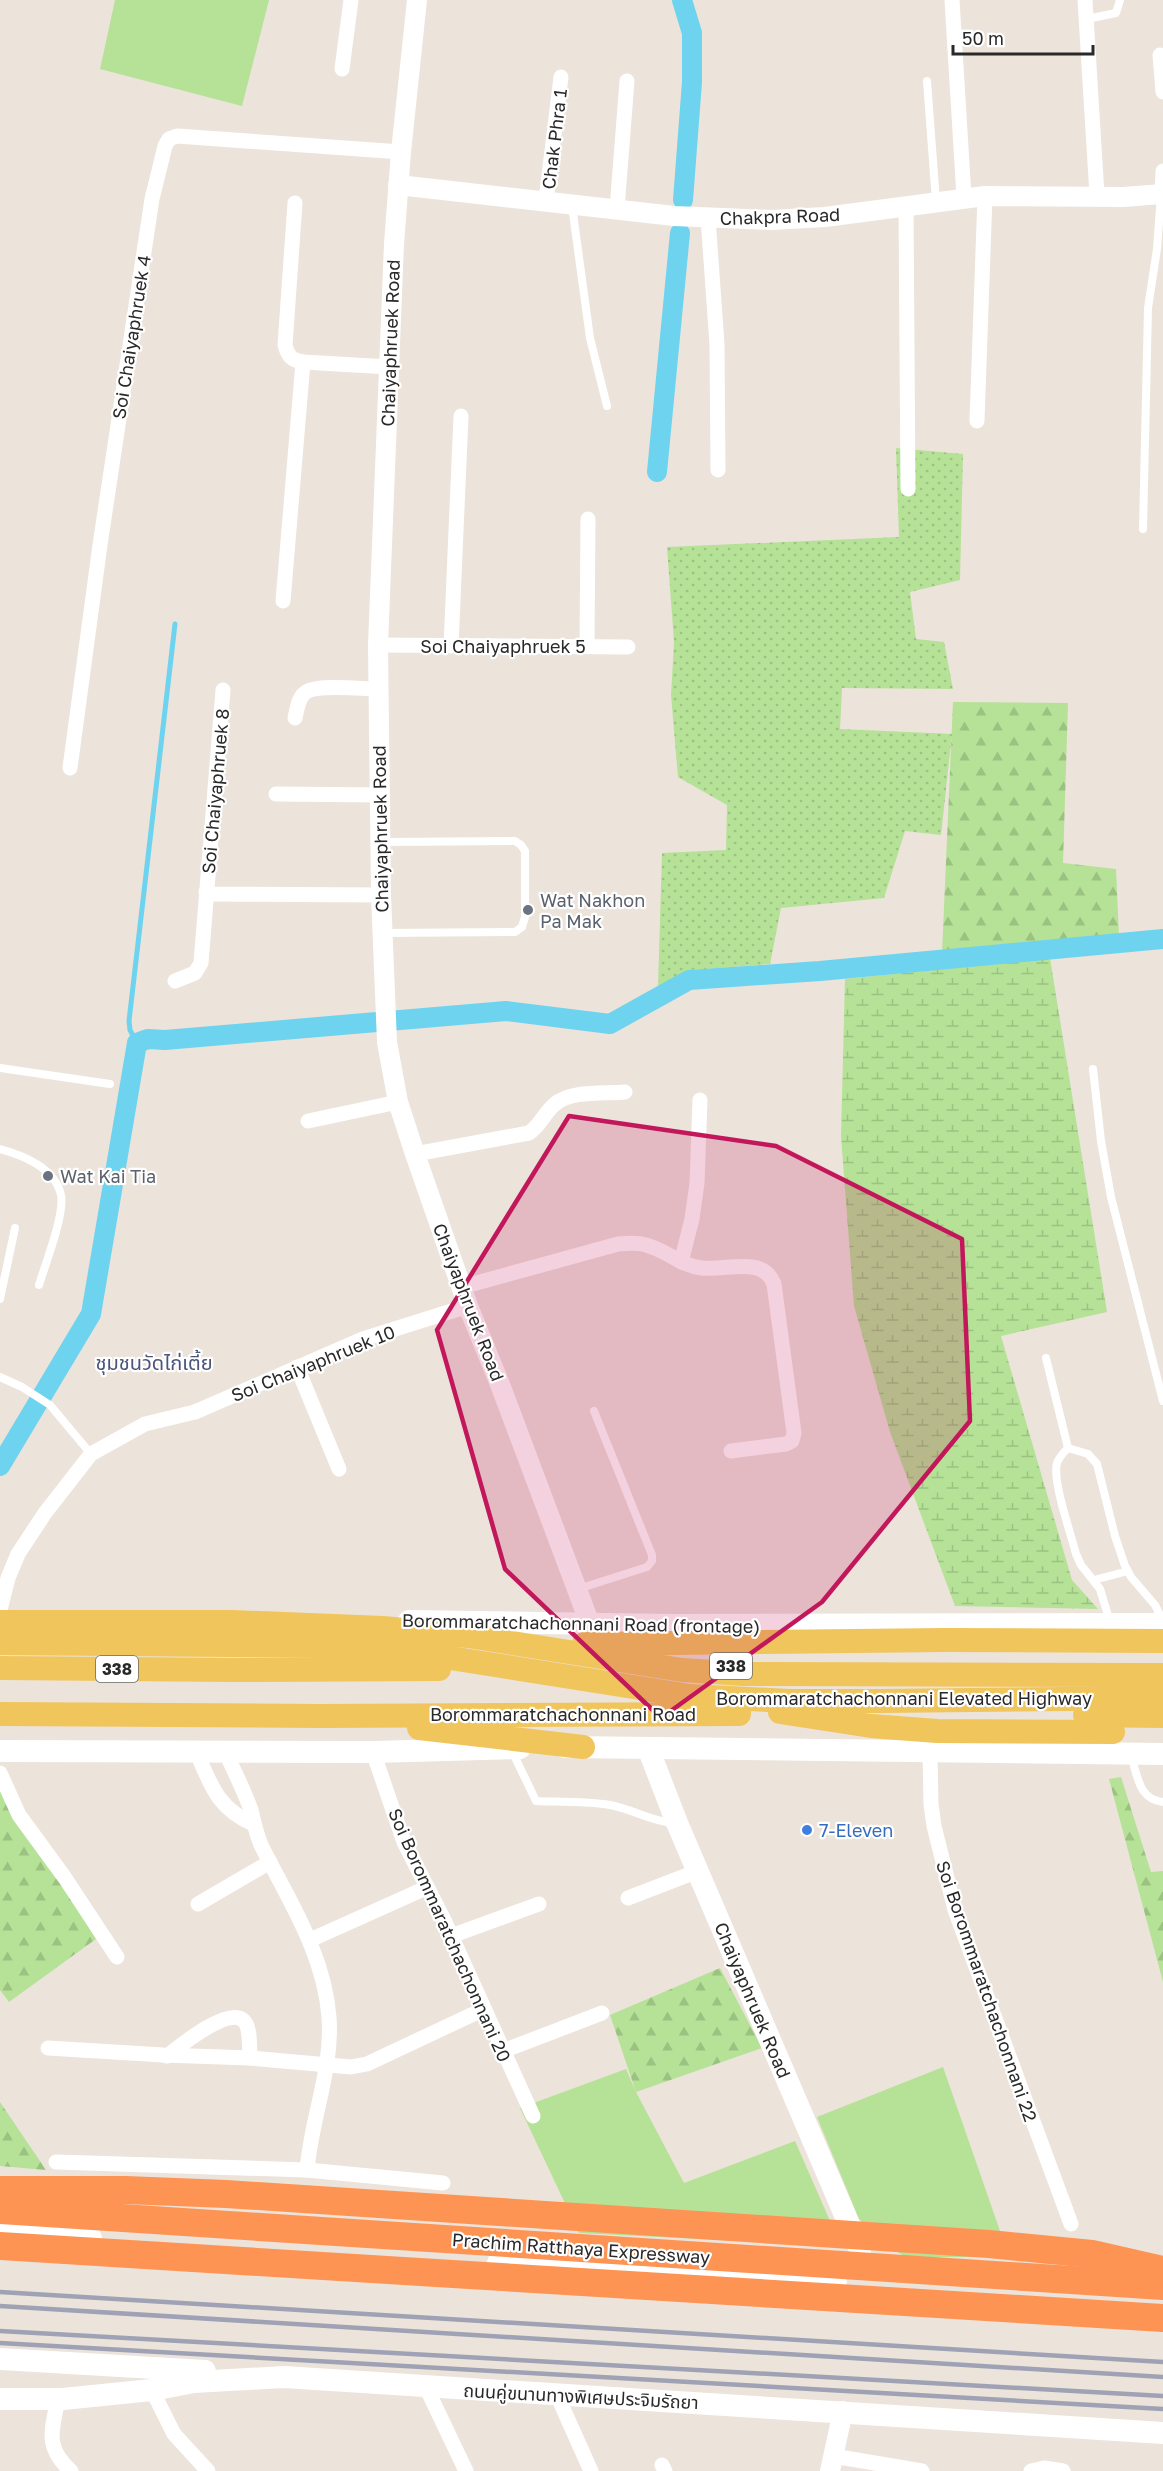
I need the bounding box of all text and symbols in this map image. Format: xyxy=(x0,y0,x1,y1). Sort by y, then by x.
scale bar xyxy=(953,18,1092,56)
text: 50 m xyxy=(962,27,1004,49)
street label: Chak Phra 1 xyxy=(537,87,571,191)
street label: Chakpra Road xyxy=(719,203,841,229)
street label: Soi Chaiyaphruek 4 xyxy=(107,253,155,421)
street label: Chaiyaphruek Road xyxy=(376,259,404,427)
street label: Soi Chaiyaphruek 5 xyxy=(420,635,586,657)
street label: Soi Chaiyaphruek 8 xyxy=(197,707,233,875)
street label: Chaiyaphruek Road xyxy=(368,745,392,913)
place label: Wat Nakhon Pa Mak xyxy=(540,889,645,932)
marker: Wat Nakhon Pa Mak xyxy=(521,903,535,917)
place label: Wat Kai Tia xyxy=(60,1165,156,1187)
marker: Wat Kai Tia xyxy=(41,1169,55,1183)
street label: Chaiyaphruek Road xyxy=(429,1220,509,1384)
street label: Soi Chaiyaphruek 10 xyxy=(228,1320,398,1406)
district label: ชุมชนวัดไก่เตี้ย xyxy=(95,1349,213,1375)
street label: Borommaratchachonnani Road (frontage) xyxy=(402,1609,760,1637)
road number: 338 xyxy=(710,1653,752,1679)
road number: 338 xyxy=(96,1656,138,1682)
street label: Borommaratchachonnani Elevated Highway xyxy=(716,1687,1092,1709)
street label: Borommaratchachonnani Road xyxy=(430,1703,696,1725)
street label: Soi Borommaratchachonnani 20 xyxy=(384,1805,516,2065)
place label: 7-Eleven xyxy=(819,1819,893,1841)
marker: 7-Eleven xyxy=(800,1823,814,1837)
street label: Soi Borommaratchachonnani 22 xyxy=(932,1858,1042,2124)
street label: Chaiyaphruek Road xyxy=(710,1919,796,2081)
street label: Prachim Ratthaya Expressway xyxy=(451,2228,711,2268)
street label: ถนนคู่ขนานทางพิเศษประจิมรัถยา xyxy=(463,2379,699,2415)

